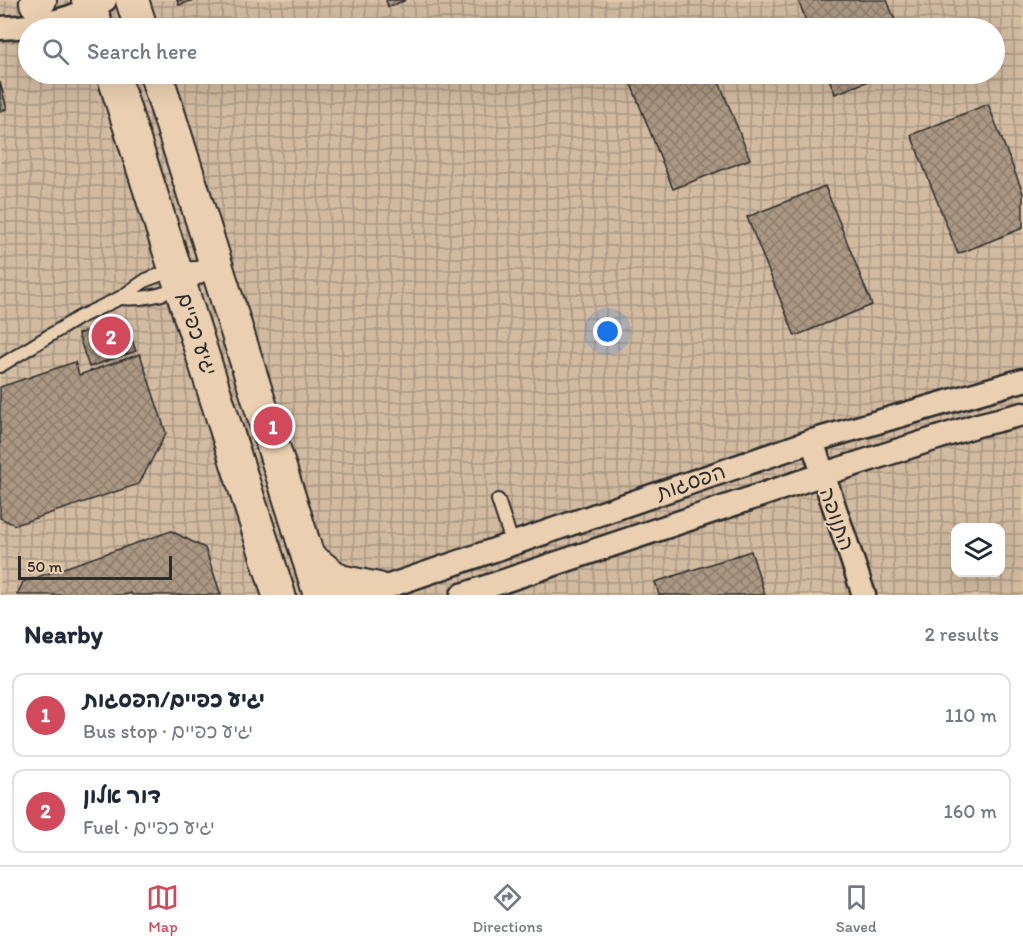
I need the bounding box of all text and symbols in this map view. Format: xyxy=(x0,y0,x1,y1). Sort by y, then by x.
search box xyxy=(18,18,1005,84)
icon: search xyxy=(39,35,72,68)
text: Search here xyxy=(87,38,197,65)
street label: יגיע כפיים xyxy=(172,289,223,379)
pin: 2 xyxy=(92,314,130,358)
your location xyxy=(593,317,622,346)
pin: 1 xyxy=(254,404,292,448)
street label: הפסגות xyxy=(651,458,729,506)
street label: התנופה xyxy=(814,484,860,554)
map controls xyxy=(951,523,1005,577)
button: layers xyxy=(951,523,1005,577)
scale bar xyxy=(18,553,172,580)
text: 50 m xyxy=(27,557,62,576)
text: Nearby xyxy=(24,618,103,650)
text: 2 results xyxy=(925,622,999,646)
text: יגיע כפיים/הפסגות xyxy=(83,686,265,713)
text: 1 xyxy=(41,703,50,727)
text: 110 m xyxy=(945,703,997,727)
text: Bus stop · יגיע כפיים xyxy=(83,719,253,743)
text: דור אלון xyxy=(83,782,161,809)
text: 2 xyxy=(40,799,51,823)
text: 160 m xyxy=(944,799,997,823)
text: Fuel · יגיע כפיים xyxy=(83,815,215,839)
tab: Map xyxy=(146,881,179,936)
tab: Directions xyxy=(472,881,543,936)
tab: Saved xyxy=(836,881,877,936)

